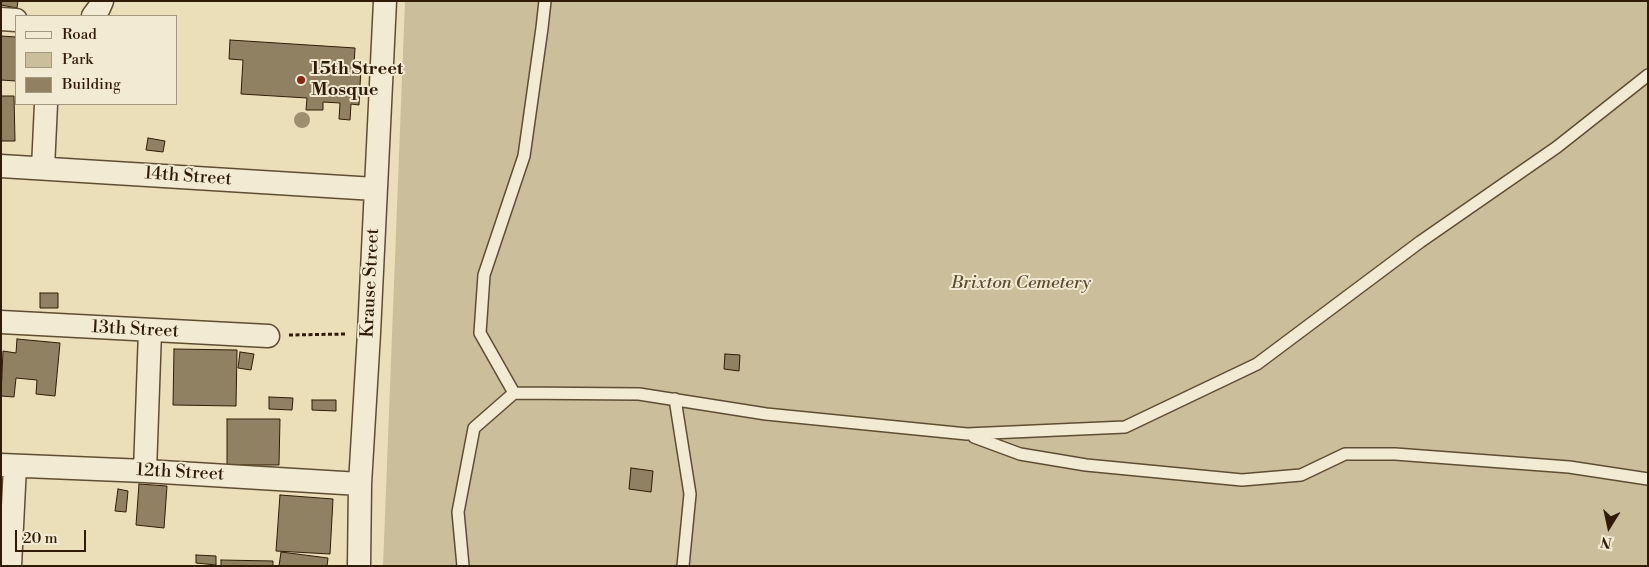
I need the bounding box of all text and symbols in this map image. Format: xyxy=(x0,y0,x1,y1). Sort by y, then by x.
legend xyxy=(15,15,178,105)
text: Road xyxy=(62,25,97,44)
text: Park xyxy=(62,50,93,69)
place label: 15th Street Mosque xyxy=(311,59,403,102)
marker: 15th Street Mosque xyxy=(295,74,307,86)
text: Building xyxy=(62,75,121,94)
street label: 14th Street xyxy=(144,163,232,191)
street label: Krause Street xyxy=(357,228,385,338)
park label: Brixton Cemetery xyxy=(951,273,1091,295)
street label: 13th Street xyxy=(91,317,179,343)
street label: 12th Street xyxy=(135,460,225,486)
north arrow xyxy=(1584,502,1634,552)
scale bar xyxy=(18,520,89,552)
text: 20 m xyxy=(23,529,58,548)
text: N xyxy=(1599,532,1613,552)

